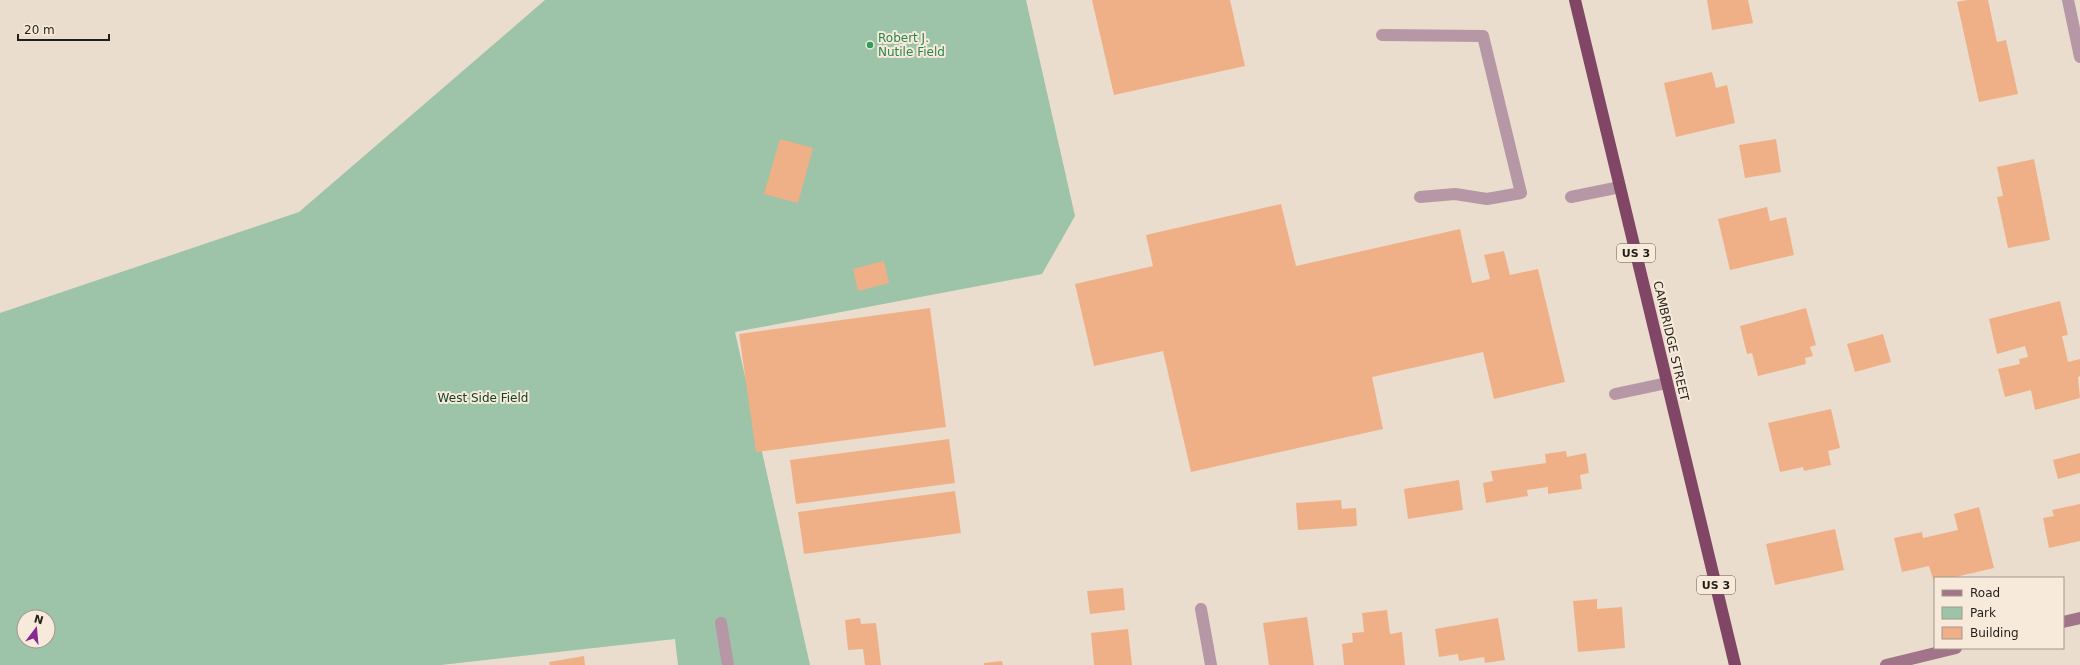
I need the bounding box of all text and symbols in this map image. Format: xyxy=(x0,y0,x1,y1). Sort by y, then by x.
scale bar xyxy=(18,16,109,42)
text: 20 m xyxy=(24,23,55,37)
place label: Robert J. Nutile Field xyxy=(878,31,945,59)
marker: Robert J. Nutile Field xyxy=(865,40,875,50)
road number: US 3 xyxy=(1617,244,1655,262)
street label: CAMBRIDGE STREET xyxy=(1650,280,1692,403)
park label: West Side Field xyxy=(438,391,528,405)
road number: US 3 xyxy=(1697,576,1735,594)
legend xyxy=(1934,577,2064,649)
text: Road xyxy=(1970,586,2000,600)
text: Park xyxy=(1970,606,1996,620)
north arrow xyxy=(16,609,56,649)
text: N xyxy=(32,612,45,627)
text: Building xyxy=(1970,626,2019,640)

